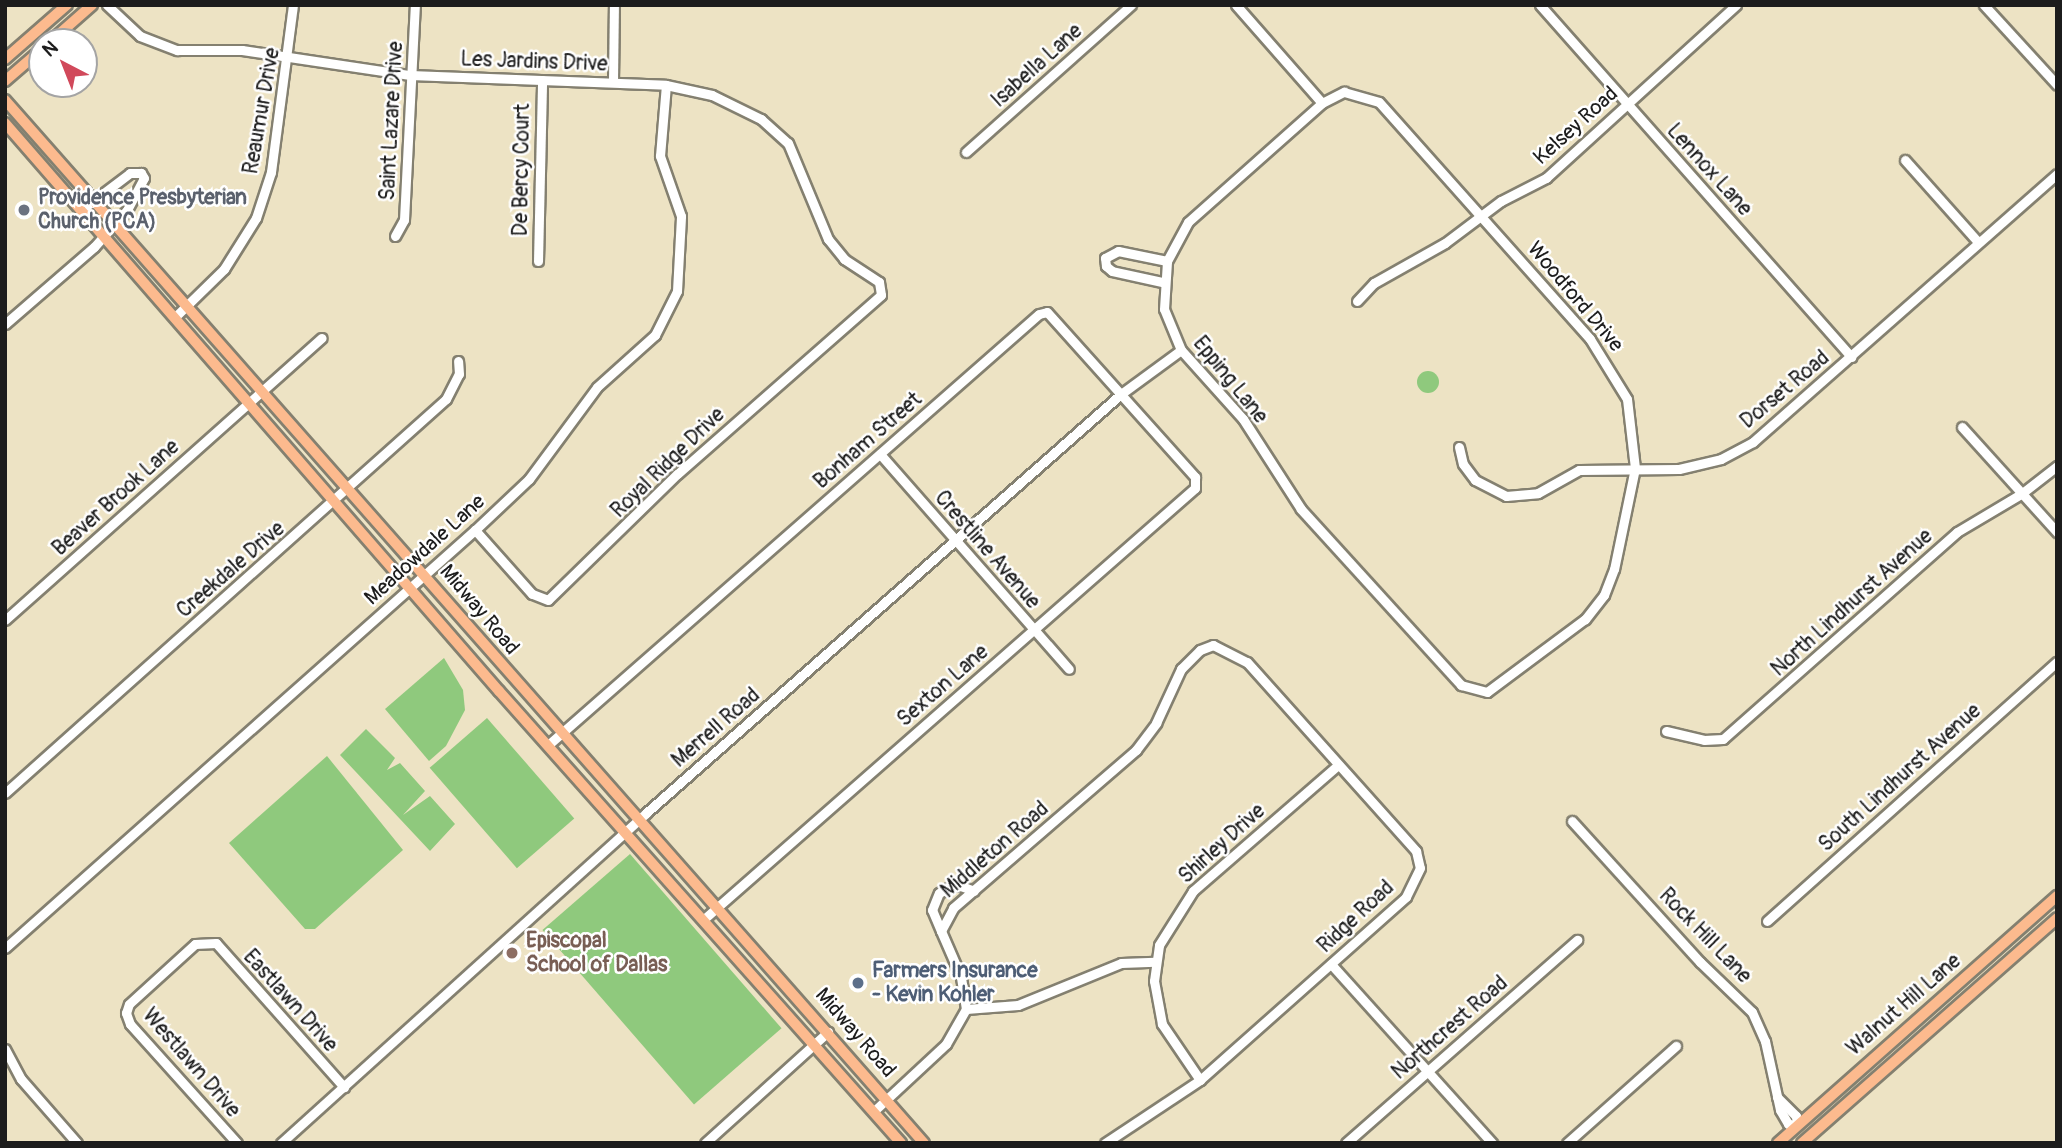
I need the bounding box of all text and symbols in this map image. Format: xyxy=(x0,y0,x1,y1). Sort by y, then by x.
street label: Isabella Lane xyxy=(986,19,1088,113)
north arrow xyxy=(28,28,98,98)
text: N xyxy=(37,36,63,62)
street label: Saint Lazare Drive xyxy=(375,41,409,201)
street label: Reaumur Drive xyxy=(238,46,286,176)
street label: Les Jardins Drive xyxy=(460,47,608,77)
street label: Kelsey Road xyxy=(1529,82,1623,170)
street label: De Bercy Court xyxy=(508,103,536,237)
street label: Lennox Lane xyxy=(1661,119,1757,221)
place label: Providence Presbyterian Church (PCA) xyxy=(38,185,247,235)
marker: Providence Presbyterian Church (PCA) xyxy=(16,202,32,218)
street label: Woodford Drive xyxy=(1522,237,1628,357)
street label: Epping Lane xyxy=(1187,331,1273,429)
street label: Dorset Road xyxy=(1735,346,1835,434)
street label: Bonham Street xyxy=(809,387,927,495)
street label: Royal Ridge Drive xyxy=(606,403,730,523)
street label: Beaver Brook Lane xyxy=(47,434,185,562)
street label: Crestline Avenue xyxy=(929,486,1045,614)
street label: Meadowdale Lane xyxy=(360,489,490,611)
street label: Creekdale Drive xyxy=(172,516,290,624)
street label: North Lindhurst Avenue xyxy=(1766,524,1938,682)
street label: Midway Road xyxy=(434,560,524,660)
street label: Sexton Lane xyxy=(892,640,994,732)
street label: Merrell Road xyxy=(667,683,765,773)
street label: South Lindhurst Avenue xyxy=(1814,699,1986,857)
street label: Middleton Road xyxy=(936,796,1054,904)
street label: Shirley Drive xyxy=(1174,799,1270,889)
street label: Ridge Road xyxy=(1313,875,1399,959)
street label: Rock Hill Lane xyxy=(1653,883,1757,989)
place label: Episcopal School of Dallas xyxy=(526,928,667,978)
street label: Eastlawn Drive xyxy=(238,945,342,1057)
marker: Episcopal School of Dallas xyxy=(504,945,520,961)
street label: Walnut Hill Lane xyxy=(1842,949,1966,1061)
place label: Farmers Insurance - Kevin Kohler xyxy=(872,958,1038,1008)
street label: Northcrest Road xyxy=(1387,971,1513,1085)
marker: Farmers Insurance - Kevin Kohler xyxy=(850,975,866,991)
street label: Midway Road xyxy=(809,983,901,1083)
street label: Westlawn Drive xyxy=(137,1003,245,1123)

